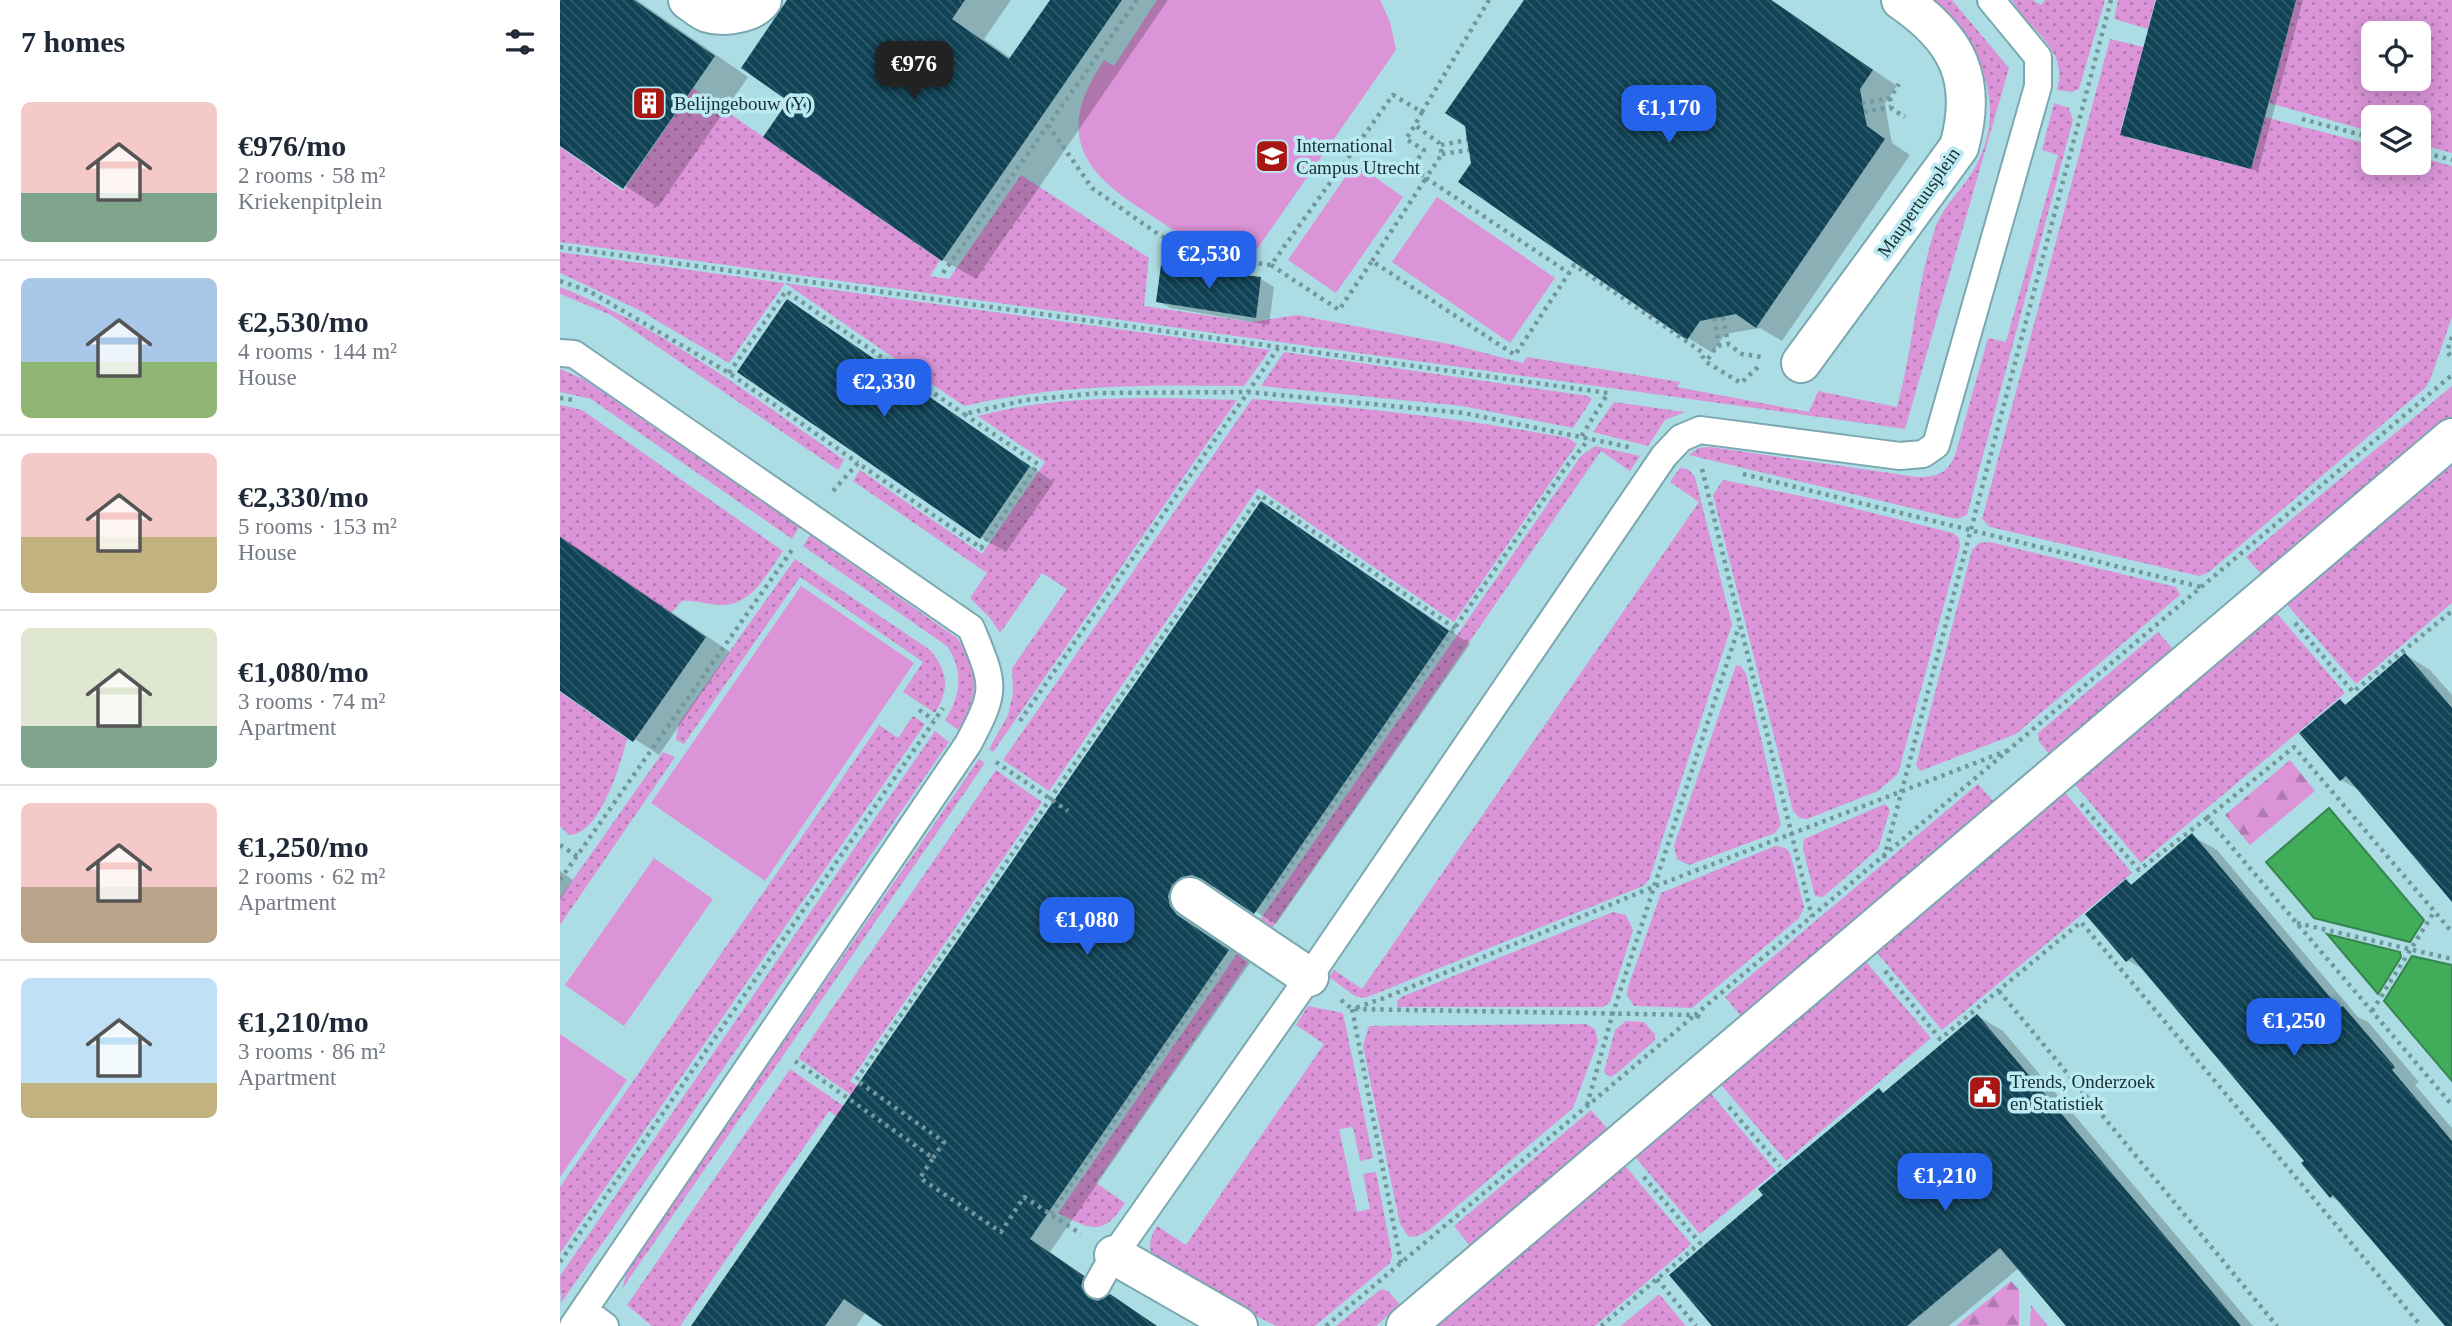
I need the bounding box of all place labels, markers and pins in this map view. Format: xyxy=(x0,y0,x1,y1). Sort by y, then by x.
pin: €976 xyxy=(873,42,955,101)
building icon: Belijngebouw (Y) xyxy=(630,84,668,122)
pin: €1,170 xyxy=(1612,86,1726,145)
place label: Belijngebouw (Y) xyxy=(674,93,812,115)
place label: International Campus Utrecht xyxy=(1296,135,1421,178)
school or university icon: International Campus Utrecht xyxy=(1253,137,1291,175)
pin: €2,530 xyxy=(1152,232,1266,291)
pin: €2,330 xyxy=(827,360,941,419)
pin: €1,080 xyxy=(1030,898,1144,957)
pin: €1,250 xyxy=(2237,998,2351,1058)
place label: Trends, Onderzoek en Statistiek xyxy=(2010,1071,2155,1114)
public building icon: Trends, Onderzoek en Statistiek xyxy=(1966,1073,2004,1111)
pin: €1,210 xyxy=(1888,1154,2002,1213)

